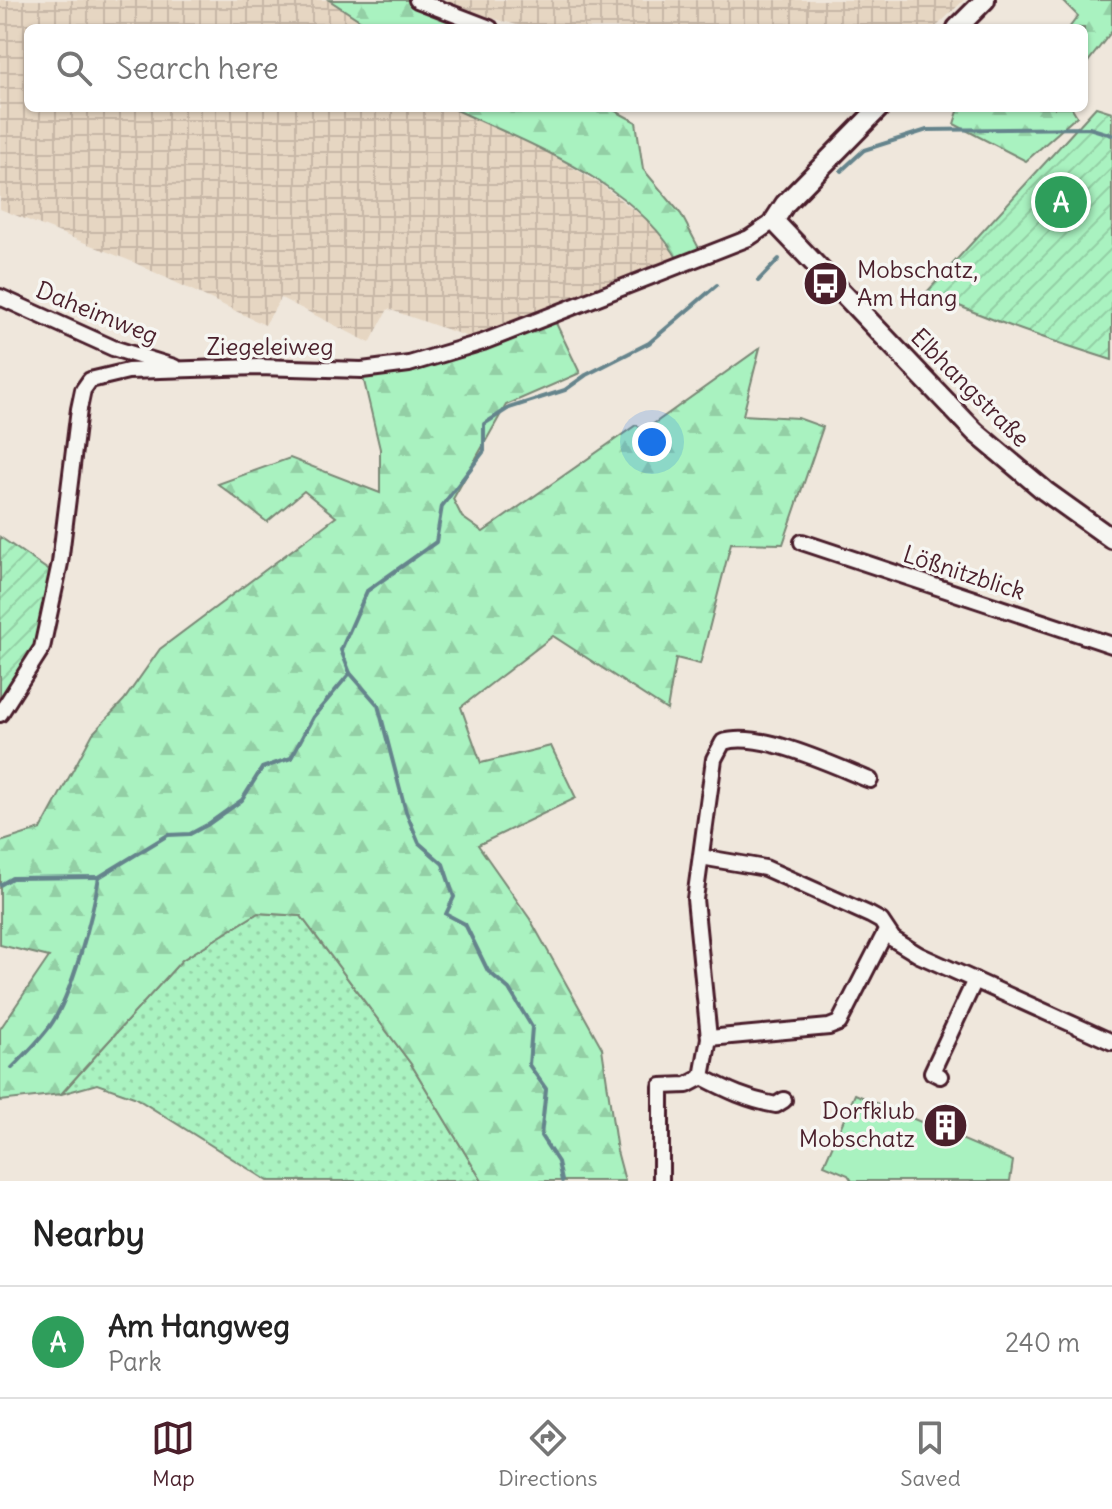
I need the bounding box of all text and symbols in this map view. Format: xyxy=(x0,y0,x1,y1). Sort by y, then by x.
search box xyxy=(24,24,1088,112)
icon: search xyxy=(52,46,96,90)
text: Search here xyxy=(116,49,279,87)
pin: A xyxy=(1035,172,1087,232)
place label: Mobschatz, Am Hang xyxy=(857,254,978,312)
bus stop icon: Mobschatz, Am Hang xyxy=(802,260,850,308)
street label: Daheimweg xyxy=(32,274,163,350)
street label: Elbhangstraße xyxy=(905,322,1036,453)
street label: Ziegeleiweg xyxy=(206,331,334,361)
your location xyxy=(632,422,672,462)
street label: Lößnitzblick xyxy=(900,538,1029,606)
place label: Dorfklub Mobschatz xyxy=(799,1095,915,1153)
building icon: Dorfklub Mobschatz xyxy=(922,1101,970,1149)
text: Nearby xyxy=(32,1212,145,1255)
text: Am Hangweg xyxy=(108,1307,290,1345)
text: A xyxy=(50,1326,66,1359)
text: 240 m xyxy=(1005,1326,1080,1359)
text: Park xyxy=(108,1345,162,1378)
tab: Map xyxy=(151,1416,195,1492)
tab: Directions xyxy=(498,1416,598,1492)
tab: Saved xyxy=(900,1416,961,1492)

